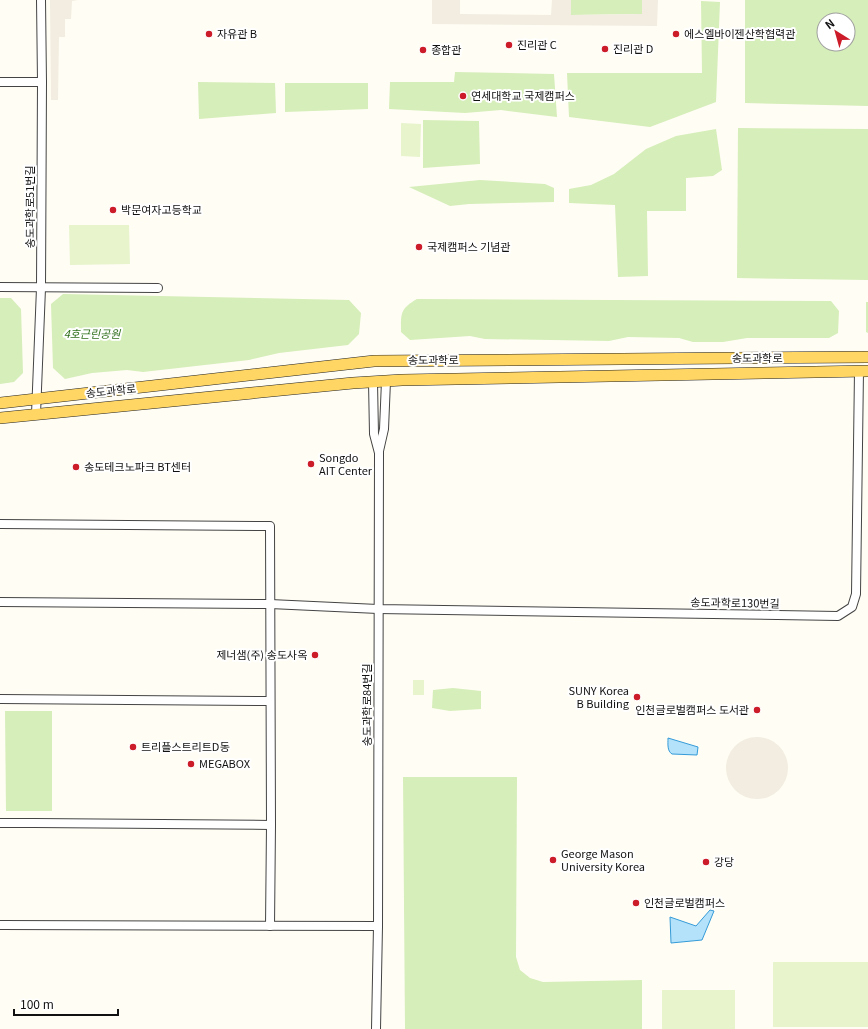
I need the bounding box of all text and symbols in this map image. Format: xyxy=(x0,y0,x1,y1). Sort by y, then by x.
north arrow xyxy=(816,12,856,52)
text: N xyxy=(821,14,837,32)
place label: 자유관 B xyxy=(217,25,257,41)
place label: 에스엘바이젠산학협력관 xyxy=(684,25,795,41)
marker: 자유관 B xyxy=(204,29,214,39)
marker: 에스엘바이젠산학협력관 xyxy=(671,29,681,39)
place label: 진리관 C xyxy=(517,36,557,52)
marker: 진리관 C xyxy=(504,40,514,50)
place label: 진리관 D xyxy=(613,40,653,56)
place label: 종합관 xyxy=(431,41,461,57)
marker: 진리관 D xyxy=(600,44,610,54)
marker: 종합관 xyxy=(418,45,428,55)
place label: 연세대학교 국제캠퍼스 xyxy=(471,87,575,103)
marker: 연세대학교 국제캠퍼스 xyxy=(458,91,468,101)
street label: 송도과학로51번길 xyxy=(21,165,37,249)
place label: 박문여자고등학교 xyxy=(121,201,202,217)
marker: 박문여자고등학교 xyxy=(108,205,118,215)
place label: 국제캠퍼스 기념관 xyxy=(427,238,510,254)
marker: 국제캠퍼스 기념관 xyxy=(414,242,424,252)
park label: 4호근린공원 xyxy=(64,325,121,341)
street label: 송도과학로 xyxy=(732,349,782,365)
street label: 송도과학로 xyxy=(408,351,458,367)
street label: 송도과학로 xyxy=(85,379,137,401)
place label: Songdo AIT Center xyxy=(319,449,373,478)
place label: 송도테크노파크 BT센터 xyxy=(84,458,191,474)
marker: Songdo AIT Center xyxy=(306,459,316,469)
marker: 송도테크노파크 BT센터 xyxy=(71,462,81,472)
street label: 송도과학로130번길 xyxy=(690,593,780,611)
place label: 제너샘(주) 송도사옥 xyxy=(216,646,307,662)
marker: 제너샘(주) 송도사옥 xyxy=(310,650,320,660)
street label: 송도과학로84번길 xyxy=(358,663,374,747)
place label: SUNY Korea B Building xyxy=(568,682,630,711)
marker: SUNY Korea B Building xyxy=(632,692,642,702)
place label: 인천글로벌캠퍼스 도서관 xyxy=(635,701,749,717)
marker: 인천글로벌캠퍼스 도서관 xyxy=(752,705,762,715)
place label: 트리플스트리트D동 xyxy=(141,738,230,754)
marker: 트리플스트리트D동 xyxy=(128,742,138,752)
place label: MEGABOX xyxy=(199,755,251,771)
marker: MEGABOX xyxy=(186,759,196,769)
place label: George Mason University Korea xyxy=(561,845,645,874)
place label: 강당 xyxy=(714,853,734,869)
marker: George Mason University Korea xyxy=(548,855,558,865)
marker: 강당 xyxy=(701,857,711,867)
place label: 인천글로벌캠퍼스 xyxy=(644,894,725,910)
marker: 인천글로벌캠퍼스 xyxy=(631,898,641,908)
scale bar xyxy=(14,991,118,1017)
text: 100 m xyxy=(20,995,54,1012)

